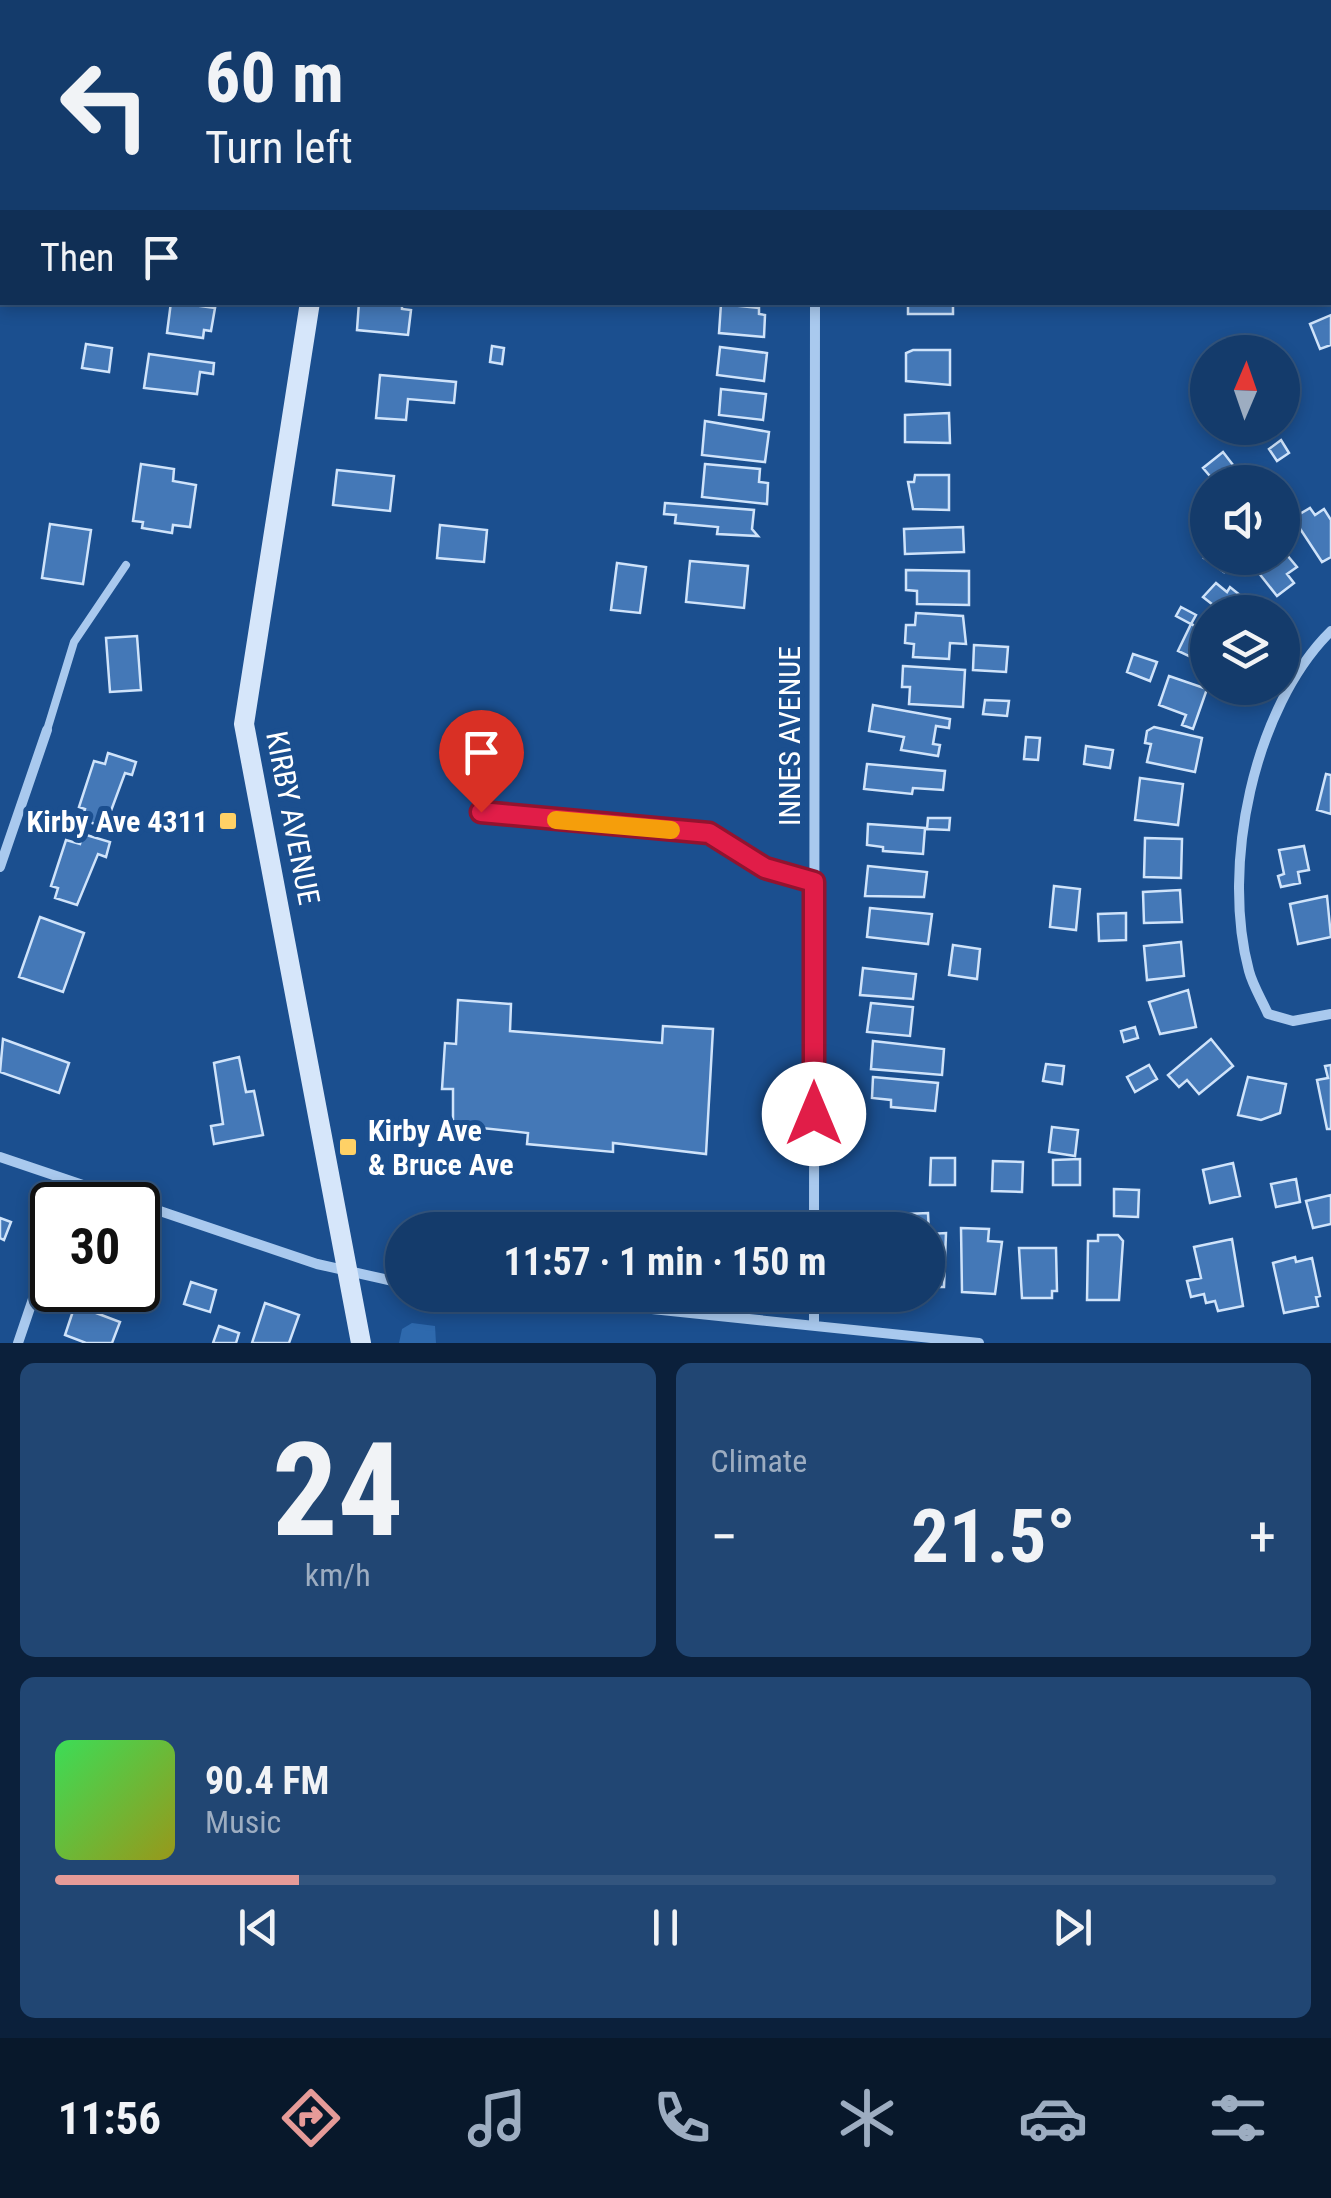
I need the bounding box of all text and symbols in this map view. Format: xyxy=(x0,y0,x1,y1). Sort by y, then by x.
text: 60 m xyxy=(205,37,344,119)
icon: left xyxy=(40,40,170,170)
text: Turn left xyxy=(205,121,353,174)
icon: arrive xyxy=(134,230,189,285)
text: Then xyxy=(40,236,114,280)
north arrow xyxy=(1190,335,1300,445)
map controls xyxy=(1190,335,1300,705)
button: sound xyxy=(1190,465,1300,575)
button: layers xyxy=(1190,595,1300,705)
street label: INNES AVENUE xyxy=(772,646,807,826)
pin xyxy=(439,710,524,813)
icon: arrive xyxy=(454,725,509,780)
street label: KIRBY AVENUE xyxy=(259,728,327,908)
place label: Kirby Ave 4311 xyxy=(27,804,208,839)
marker: Kirby Ave 4311 xyxy=(217,810,239,832)
position arrow xyxy=(762,1062,866,1166)
place label: Kirby Ave & Bruce Ave xyxy=(368,1113,514,1182)
marker: Kirby Ave & Bruce Ave xyxy=(337,1136,359,1158)
speed limit sign: 30 xyxy=(30,1182,160,1312)
text: 11:57 · 1 min · 150 m xyxy=(504,1240,826,1284)
text: 24 xyxy=(272,1414,403,1567)
text: Climate xyxy=(711,1442,807,1480)
text: 21.5° xyxy=(911,1492,1076,1580)
text: − xyxy=(711,1505,738,1569)
text: + xyxy=(1249,1505,1276,1569)
text: km/h xyxy=(305,1556,371,1594)
text: 90.4 FM xyxy=(205,1759,329,1803)
text: Music xyxy=(205,1803,281,1841)
icon: previous xyxy=(231,1900,286,1955)
icon: pause xyxy=(638,1900,693,1955)
icon: next xyxy=(1045,1900,1100,1955)
icon: directions xyxy=(276,2083,346,2153)
icon: music xyxy=(462,2083,532,2153)
icon: phone xyxy=(647,2083,717,2153)
icon: climate xyxy=(832,2083,902,2153)
icon: car xyxy=(1018,2083,1088,2153)
icon: filters xyxy=(1203,2083,1273,2153)
text: 11:56 xyxy=(58,2092,161,2145)

